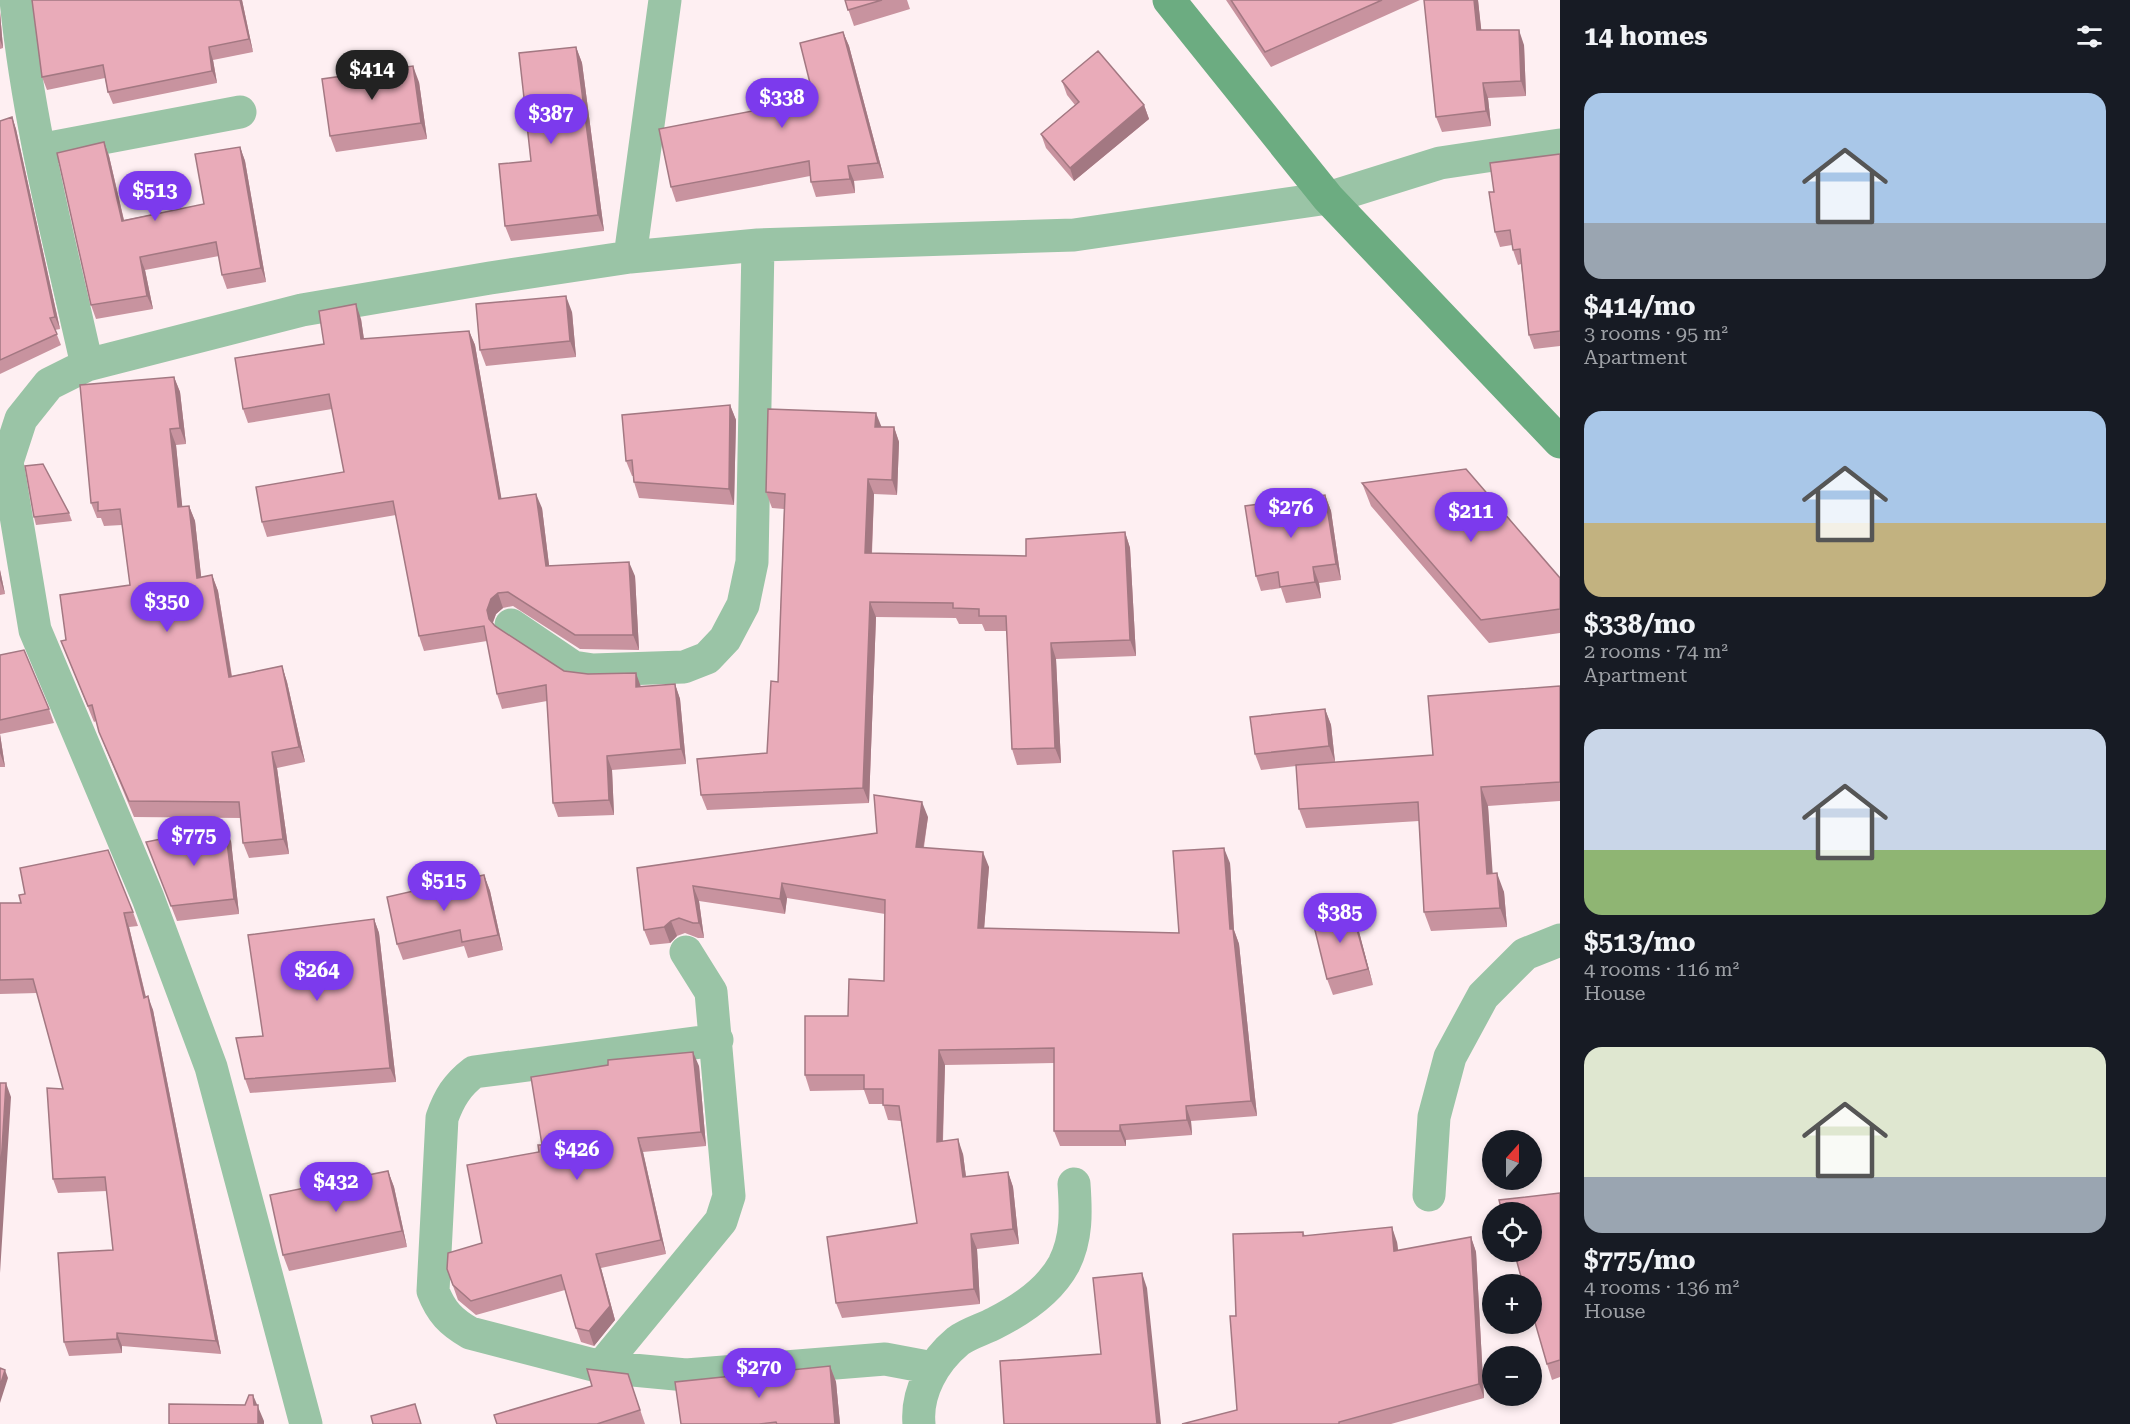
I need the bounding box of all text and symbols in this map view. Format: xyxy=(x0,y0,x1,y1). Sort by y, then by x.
icon: filters xyxy=(2073,20,2106,53)
text: 14 homes xyxy=(1584,21,1708,51)
pin: $414 xyxy=(336,50,408,101)
text: $414 xyxy=(350,57,394,81)
pin: $338 xyxy=(746,78,818,129)
text: $338 xyxy=(760,85,804,109)
pin: $387 xyxy=(515,94,587,145)
text: $387 xyxy=(529,101,573,125)
icon: home xyxy=(1791,132,1899,240)
pin: $513 xyxy=(119,171,191,222)
text: $513 xyxy=(133,178,177,202)
text: $414/mo xyxy=(1584,291,1696,321)
text: 3 rooms · 95 m² xyxy=(1584,321,1728,345)
text: Apartment xyxy=(1584,345,1687,369)
icon: home xyxy=(1791,450,1899,558)
pin: $276 xyxy=(1255,488,1327,539)
pin: $211 xyxy=(1435,492,1507,543)
text: $276 xyxy=(1269,495,1313,519)
text: $211 xyxy=(1449,499,1493,523)
pin: $350 xyxy=(131,582,203,633)
text: $350 xyxy=(145,589,189,613)
text: $338/mo xyxy=(1584,609,1696,639)
text: 2 rooms · 74 m² xyxy=(1584,639,1728,663)
text: Apartment xyxy=(1584,663,1687,687)
icon: home xyxy=(1791,768,1899,876)
pin: $775 xyxy=(158,816,230,867)
text: $775 xyxy=(172,823,216,847)
pin: $515 xyxy=(408,861,480,912)
text: $515 xyxy=(422,868,466,892)
pin: $385 xyxy=(1304,893,1376,944)
text: $385 xyxy=(1318,900,1362,924)
text: $513/mo xyxy=(1584,927,1696,957)
pin: $264 xyxy=(281,951,353,1002)
text: 4 rooms · 116 m² xyxy=(1584,957,1739,981)
text: $264 xyxy=(295,958,339,982)
text: House xyxy=(1584,981,1646,1005)
icon: home xyxy=(1791,1086,1899,1194)
pin: $426 xyxy=(541,1130,613,1181)
north arrow xyxy=(1482,1130,1542,1190)
map controls xyxy=(1482,1130,1542,1406)
text: $426 xyxy=(555,1137,599,1161)
pin: $432 xyxy=(300,1162,372,1213)
text: $432 xyxy=(314,1169,358,1193)
button: locate xyxy=(1482,1202,1542,1262)
text: $775/mo xyxy=(1584,1245,1696,1275)
button: + xyxy=(1482,1274,1542,1334)
text: 4 rooms · 136 m² xyxy=(1584,1275,1739,1299)
text: House xyxy=(1584,1299,1646,1323)
button: − xyxy=(1482,1346,1542,1406)
pin: $270 xyxy=(723,1348,795,1399)
text: $270 xyxy=(737,1355,781,1379)

